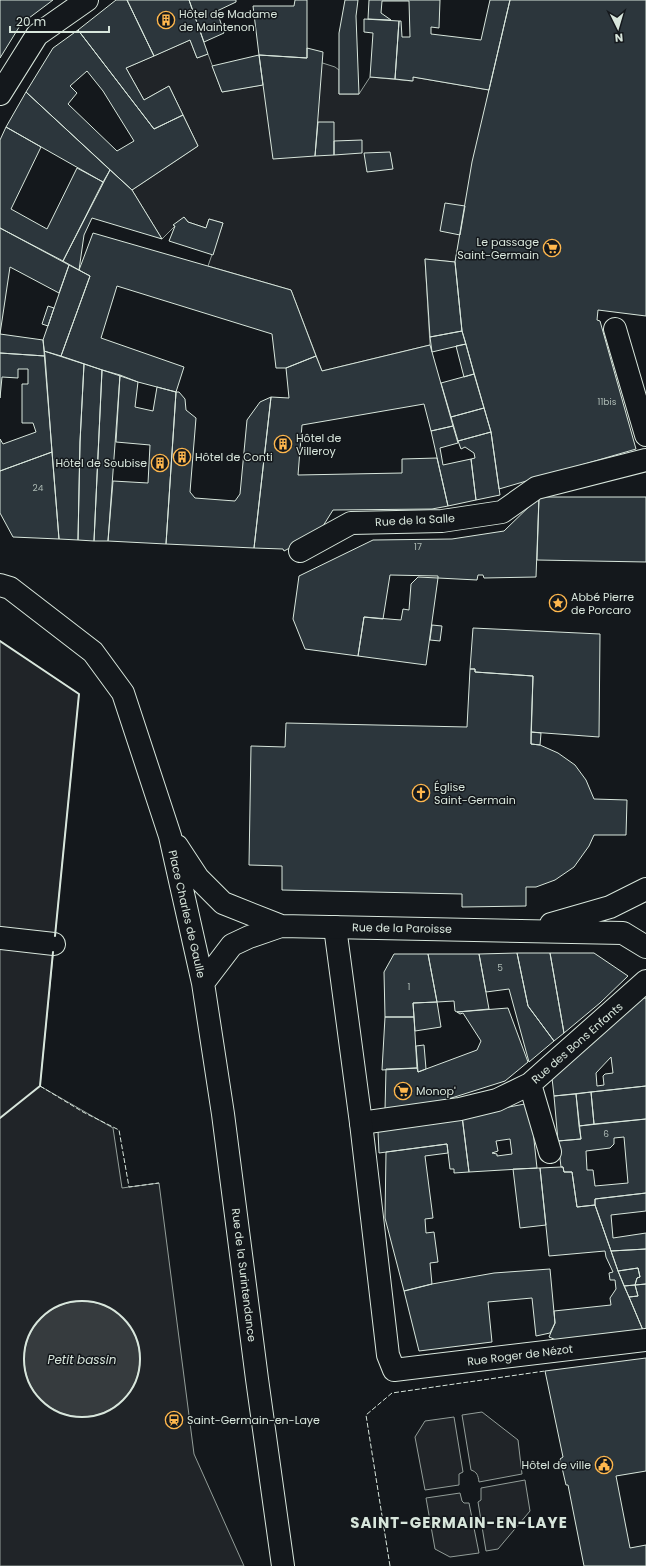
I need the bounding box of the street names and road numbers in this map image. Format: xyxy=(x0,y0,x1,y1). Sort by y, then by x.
street label: Rue de la Salle xyxy=(375,510,455,530)
street label: Place Charles de Gaulle xyxy=(165,849,210,980)
street label: Rue de la Paroisse xyxy=(352,919,452,937)
street label: Rue des Bons Enfants xyxy=(528,999,626,1087)
street label: Rue de la Surintendance xyxy=(228,1207,260,1343)
street label: Rue Roger de Nézot xyxy=(466,1341,574,1369)

